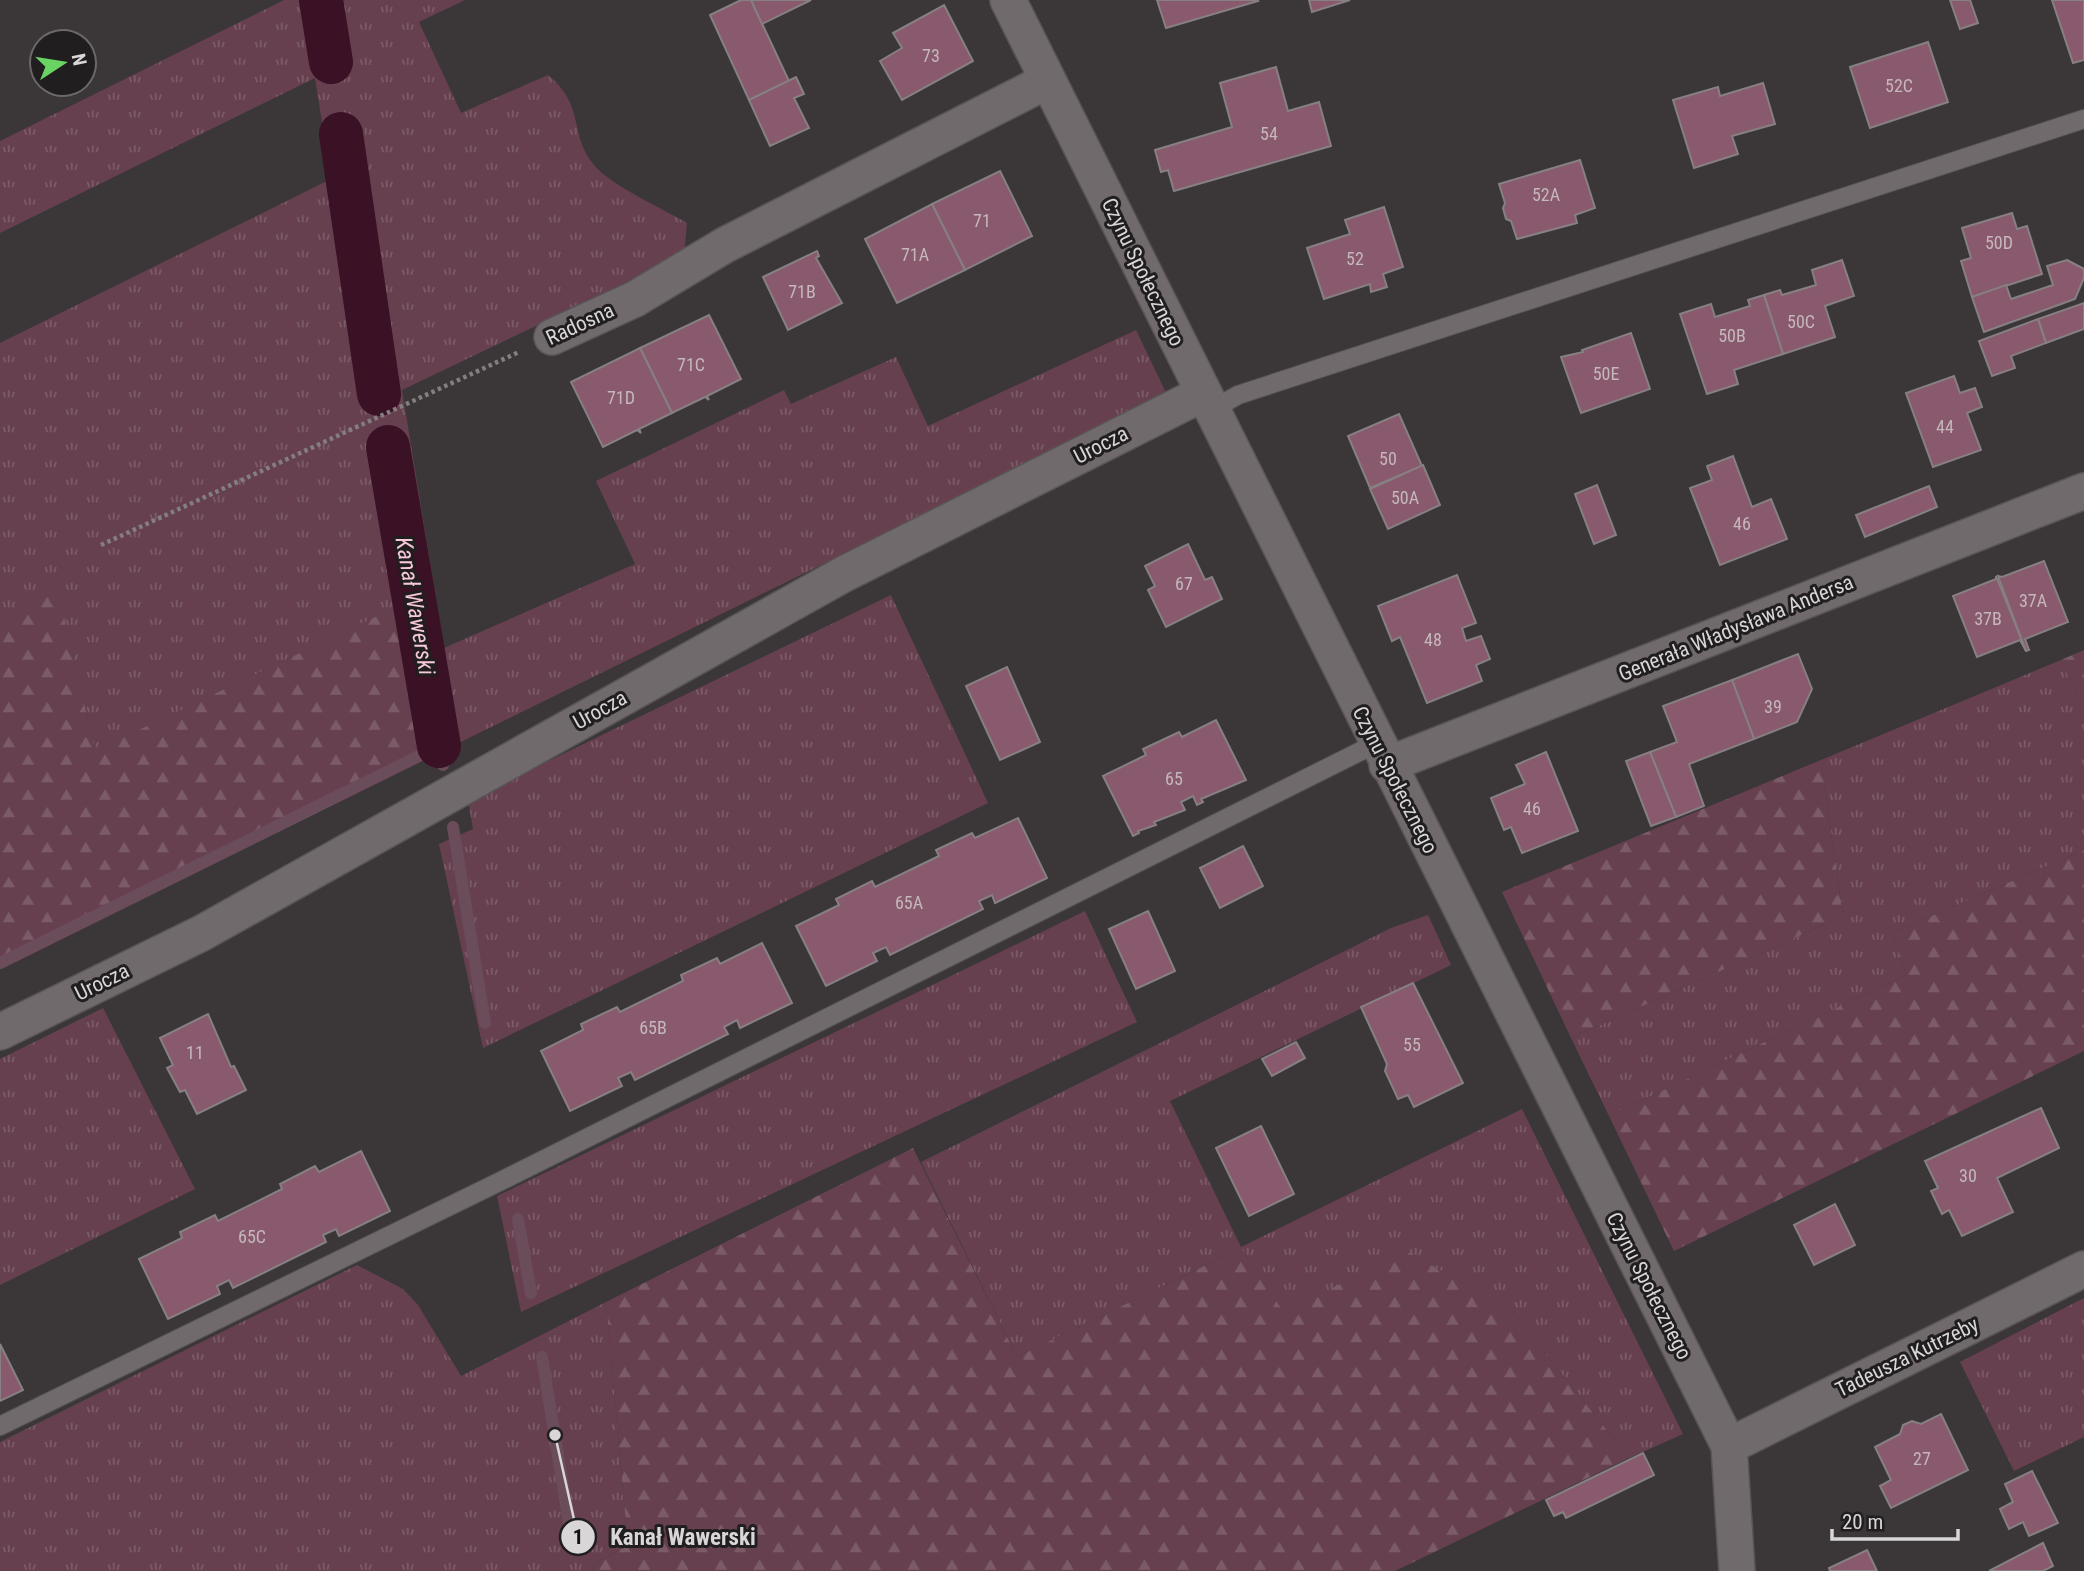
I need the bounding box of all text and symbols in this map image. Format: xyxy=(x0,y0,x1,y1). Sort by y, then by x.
north arrow xyxy=(28,28,98,98)
house number: 73 xyxy=(922,45,940,66)
text: N xyxy=(67,51,92,68)
house number: 52C xyxy=(1885,75,1913,96)
house number: 54 xyxy=(1260,123,1278,144)
house number: 52A xyxy=(1532,184,1561,205)
street label: Czynu Społecznego xyxy=(1097,194,1189,350)
house number: 71 xyxy=(973,210,991,231)
house number: 50D xyxy=(1985,232,2013,253)
house number: 71A xyxy=(901,244,930,265)
house number: 52 xyxy=(1346,248,1364,269)
house number: 71B xyxy=(788,281,816,302)
street label: Radosna xyxy=(542,298,618,350)
house number: 50C xyxy=(1787,311,1815,332)
house number: 50B xyxy=(1718,325,1746,346)
house number: 71C xyxy=(677,354,705,375)
house number: 50E xyxy=(1593,363,1619,384)
house number: 71D xyxy=(607,387,635,408)
house number: 44 xyxy=(1936,416,1954,437)
street label: Urocza xyxy=(1070,421,1132,469)
house number: 50 xyxy=(1379,448,1397,469)
house number: 50A xyxy=(1391,487,1420,508)
house number: 46 xyxy=(1733,513,1751,534)
water label: Kanał Wawerski xyxy=(390,535,441,678)
street label: Generała Władysława Andersa xyxy=(1615,570,1857,686)
house number: 67 xyxy=(1175,573,1193,594)
house number: 37A xyxy=(2019,590,2048,611)
house number: 37B xyxy=(1974,608,2002,629)
house number: 48 xyxy=(1424,629,1442,650)
street label: Urocza xyxy=(569,686,631,734)
house number: 39 xyxy=(1764,696,1782,717)
street label: Czynu Społecznego xyxy=(1348,702,1442,858)
house number: 65 xyxy=(1165,768,1183,789)
house number: 46 xyxy=(1523,798,1541,819)
house number: 65A xyxy=(895,892,924,913)
street label: Urocza xyxy=(71,959,133,1005)
house number: 65B xyxy=(639,1017,667,1038)
house number: 55 xyxy=(1403,1034,1421,1055)
house number: 11 xyxy=(186,1042,204,1063)
house number: 30 xyxy=(1959,1165,1977,1186)
street label: Czynu Społecznego xyxy=(1602,1208,1696,1364)
house number: 65C xyxy=(238,1226,266,1247)
street label: Tadeusza Kutrzeby xyxy=(1832,1312,1982,1402)
house number: 27 xyxy=(1913,1448,1931,1469)
scale bar xyxy=(1832,1498,1958,1542)
text: 20 m xyxy=(1842,1510,1883,1534)
callout: Kanał Wawerski xyxy=(561,1515,769,1559)
text: Kanał Wawerski xyxy=(610,1524,756,1551)
text: 1 xyxy=(573,1525,583,1549)

